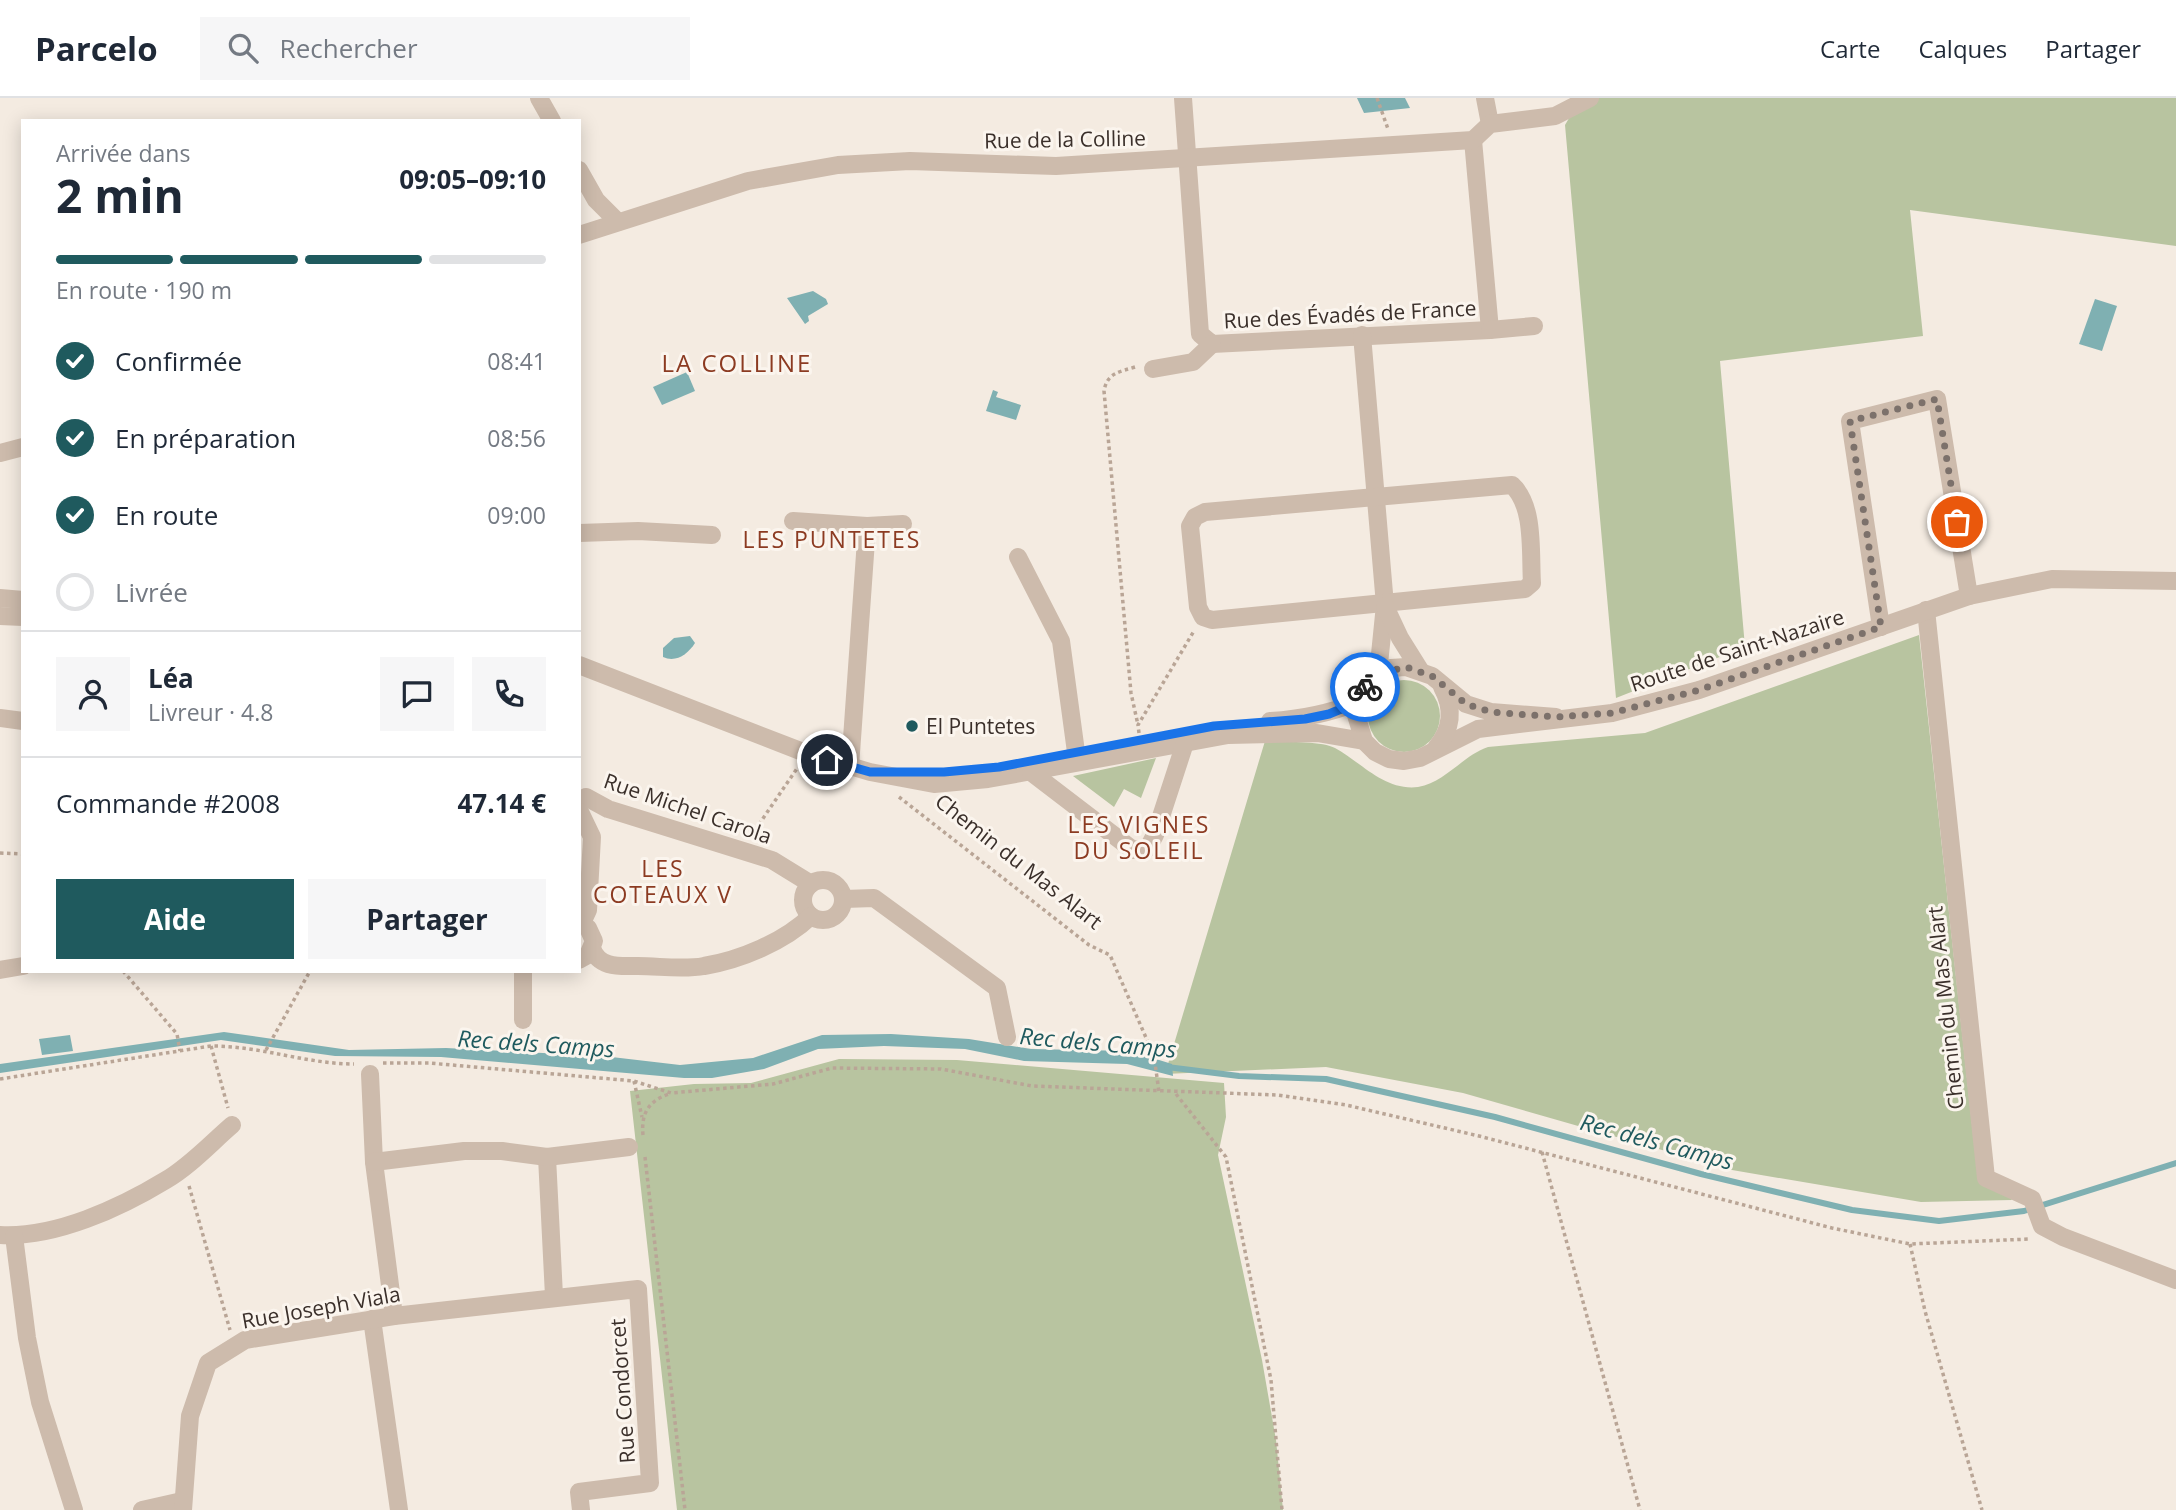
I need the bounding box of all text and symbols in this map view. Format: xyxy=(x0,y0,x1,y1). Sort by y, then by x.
search box xyxy=(200,17,690,80)
text: Parcelo xyxy=(35,26,158,71)
icon: search xyxy=(224,29,262,67)
text: Rechercher xyxy=(280,30,418,66)
text: Carte xyxy=(1820,32,1880,65)
text: Calques xyxy=(1918,32,2007,65)
text: Partager xyxy=(2045,32,2141,65)
street label: Rue de la Colline xyxy=(984,124,1146,154)
text: Arrivée dans xyxy=(56,137,190,169)
text: 09:05–09:10 xyxy=(399,161,546,197)
text: 2 min xyxy=(56,164,184,226)
text: En route · 190 m xyxy=(56,274,232,306)
street label: Rue des Évadés de France xyxy=(1223,293,1477,335)
icon: check xyxy=(56,342,94,380)
text: Confirmée xyxy=(115,343,242,379)
text: 08:41 xyxy=(487,345,546,377)
district label: LA COLLINE xyxy=(662,346,812,379)
icon: check xyxy=(56,419,94,457)
text: En préparation xyxy=(115,420,296,456)
text: 08:56 xyxy=(487,422,546,454)
pin xyxy=(1927,492,1987,552)
icon: check xyxy=(56,496,94,534)
text: En route xyxy=(115,497,218,533)
text: 09:00 xyxy=(487,499,546,531)
icon: bag xyxy=(1938,503,1976,541)
district label: LES PUNTETES xyxy=(743,523,921,555)
text: Livrée xyxy=(115,574,188,610)
street label: Route de Saint-Nazaire xyxy=(1626,602,1848,698)
courier xyxy=(1330,652,1400,722)
button: person xyxy=(56,657,130,731)
button: chat xyxy=(380,657,454,731)
button: phone xyxy=(472,657,546,731)
text: Léa xyxy=(148,660,194,696)
icon: bike xyxy=(1346,668,1384,706)
text: Livreur · 4.8 xyxy=(148,696,273,728)
place label: El Puntetes xyxy=(926,712,1035,740)
marker: El Puntetes xyxy=(904,718,920,734)
pin xyxy=(797,730,857,790)
icon: home xyxy=(808,741,846,779)
street label: Rue Michel Carola xyxy=(600,766,776,850)
text: Commande #2008 xyxy=(56,785,280,821)
text: 47.14 € xyxy=(458,785,546,821)
street label: Chemin du Mas Alart xyxy=(930,787,1108,935)
district label: LES VIGNES DU SOLEIL xyxy=(1068,808,1210,866)
district label: LES COTEAUX V xyxy=(593,852,733,910)
button: Aide xyxy=(56,879,294,959)
button: Partager xyxy=(308,879,546,959)
street label: Chemin du Mas Alart xyxy=(1920,905,1970,1111)
water label: Rec dels Camps xyxy=(1018,1019,1178,1065)
water label: Rec dels Camps xyxy=(456,1022,616,1064)
water label: Rec dels Camps xyxy=(1577,1105,1737,1177)
street label: Rue Joseph Viala xyxy=(239,1279,403,1335)
street label: Rue Condorcet xyxy=(603,1318,641,1464)

